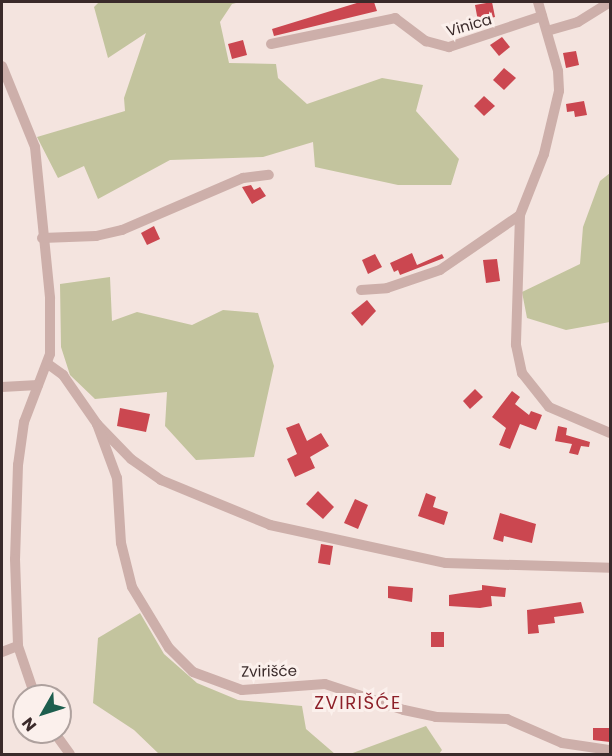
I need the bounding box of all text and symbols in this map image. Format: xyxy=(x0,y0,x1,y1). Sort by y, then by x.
street label: Vinica xyxy=(444,10,494,40)
street label: Zvirišće xyxy=(241,662,297,680)
north arrow xyxy=(12,684,72,744)
district label: ZVIRIŠĆE xyxy=(314,692,402,714)
text: N xyxy=(16,712,42,736)

